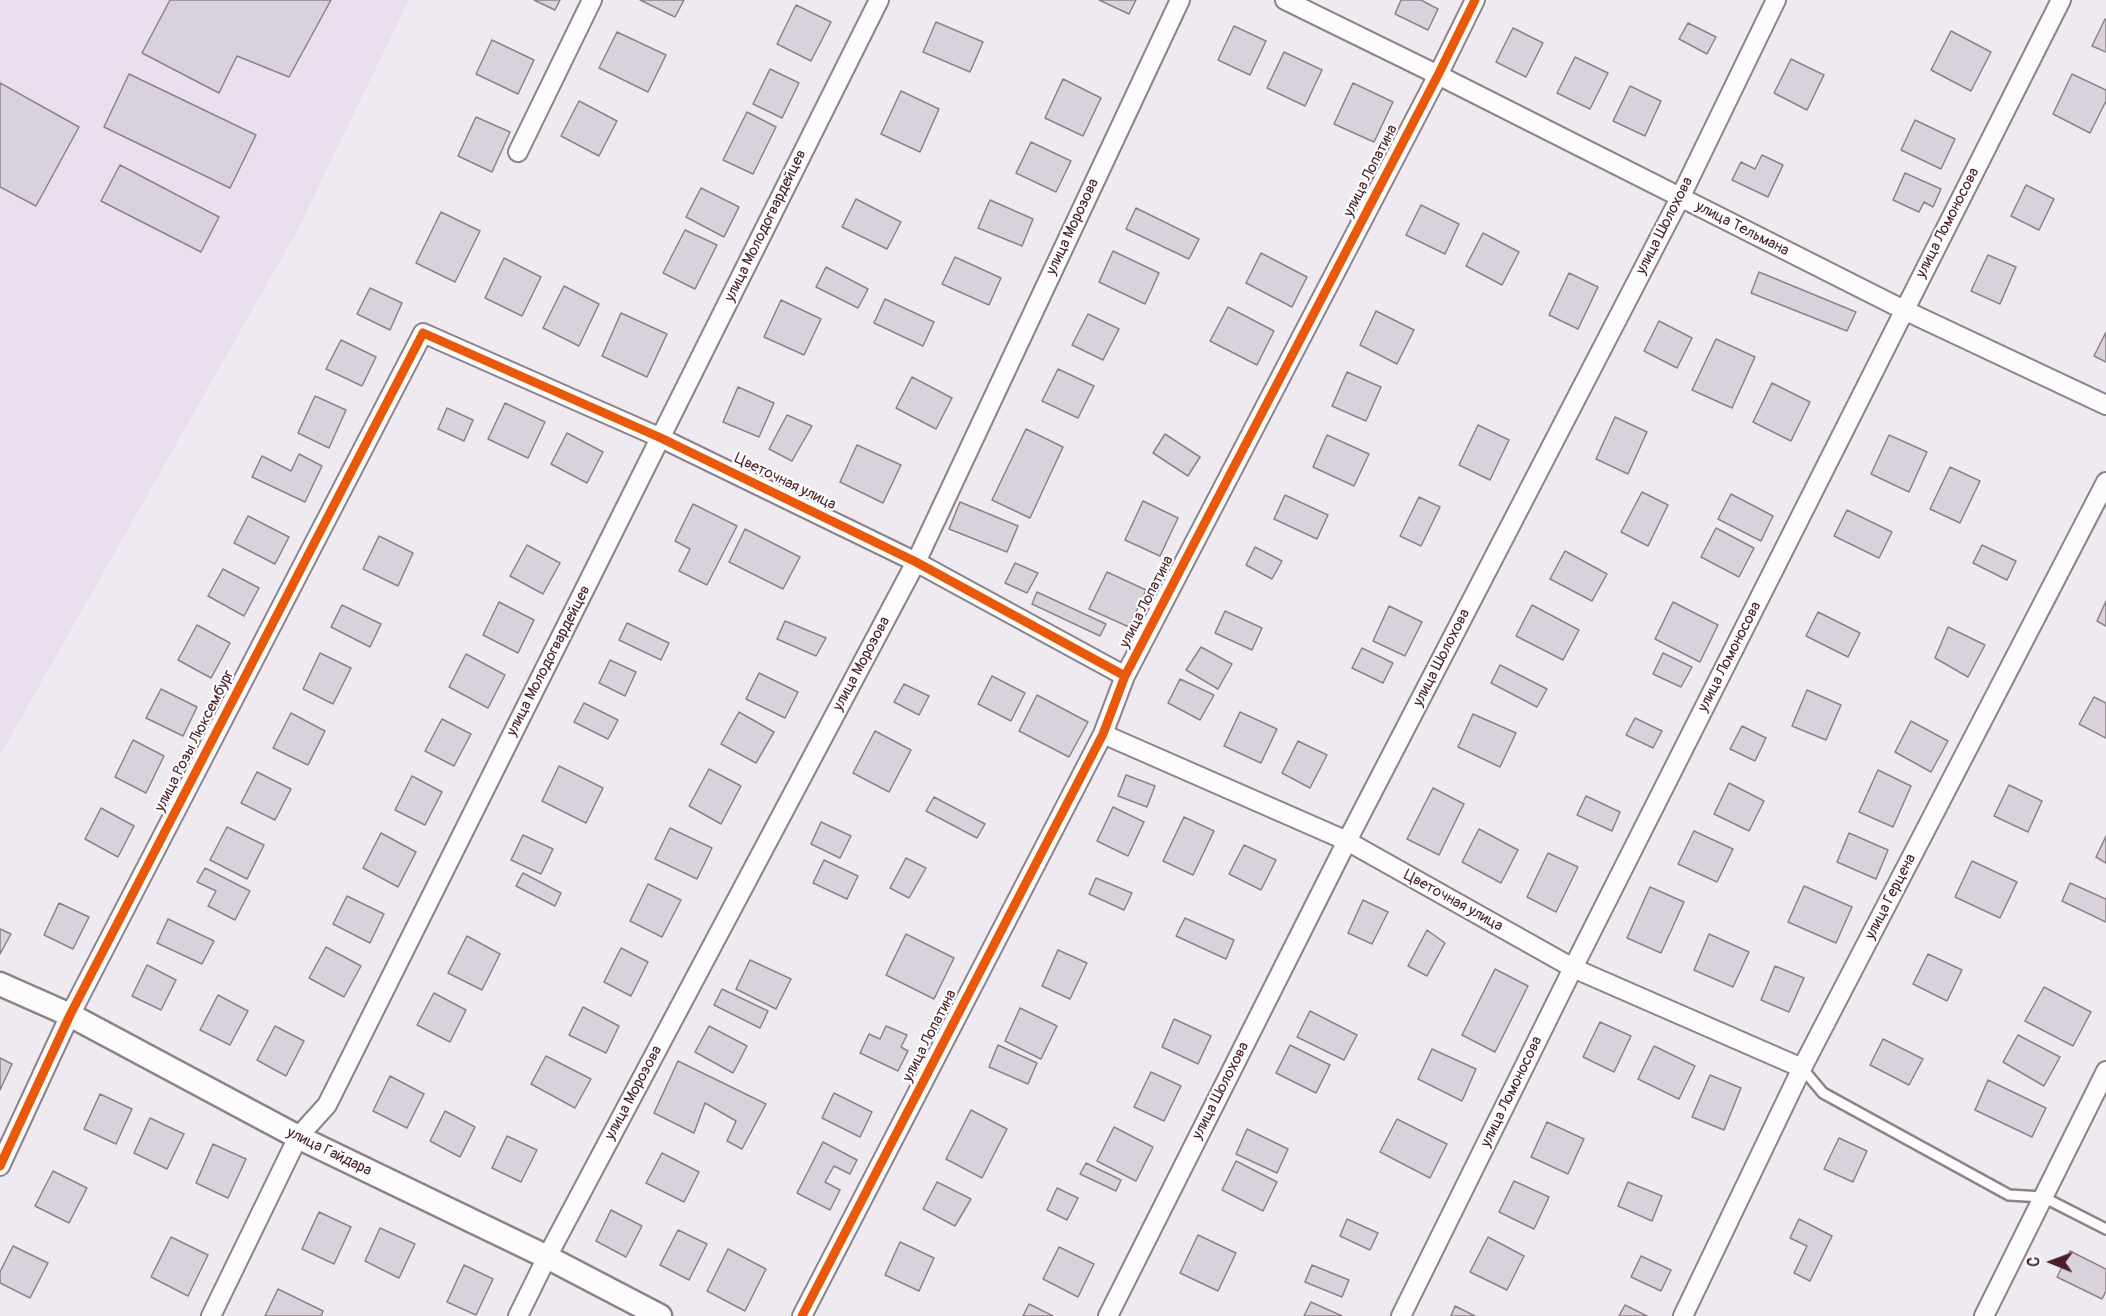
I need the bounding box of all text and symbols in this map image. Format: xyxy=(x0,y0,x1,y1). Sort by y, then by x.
street label: улица Лопатина xyxy=(1340,122,1402,220)
street label: улица Молодогвардейцев xyxy=(721,147,811,305)
street label: улица Ломоносова xyxy=(1912,165,1984,281)
street label: улица Шолохова xyxy=(1633,174,1697,278)
street label: улица Морозова xyxy=(1043,176,1103,278)
street label: улица Тельмана xyxy=(1692,198,1792,260)
street label: Цветочная улица xyxy=(731,450,839,514)
street label: улица Лопатина xyxy=(1116,553,1178,651)
street label: улица Молодогвардейцев xyxy=(503,583,595,739)
street label: улица Ломоносова xyxy=(1694,599,1766,715)
street label: улица Шолохова xyxy=(1410,606,1474,710)
street label: улица Морозова xyxy=(830,614,894,714)
street label: улица Розы Люксембург xyxy=(151,667,239,815)
street label: улица Герцена xyxy=(1862,851,1920,943)
street label: Цветочная улица xyxy=(1400,866,1506,936)
street label: улица Лопатина xyxy=(899,987,961,1085)
street label: улица Ломоносова xyxy=(1477,1034,1547,1150)
street label: улица Шолохова xyxy=(1189,1039,1253,1143)
street label: улица Морозова xyxy=(602,1043,666,1143)
street label: улица Гайдара xyxy=(284,1124,374,1180)
north arrow xyxy=(2022,1232,2082,1292)
text: С xyxy=(2024,1257,2044,1267)

